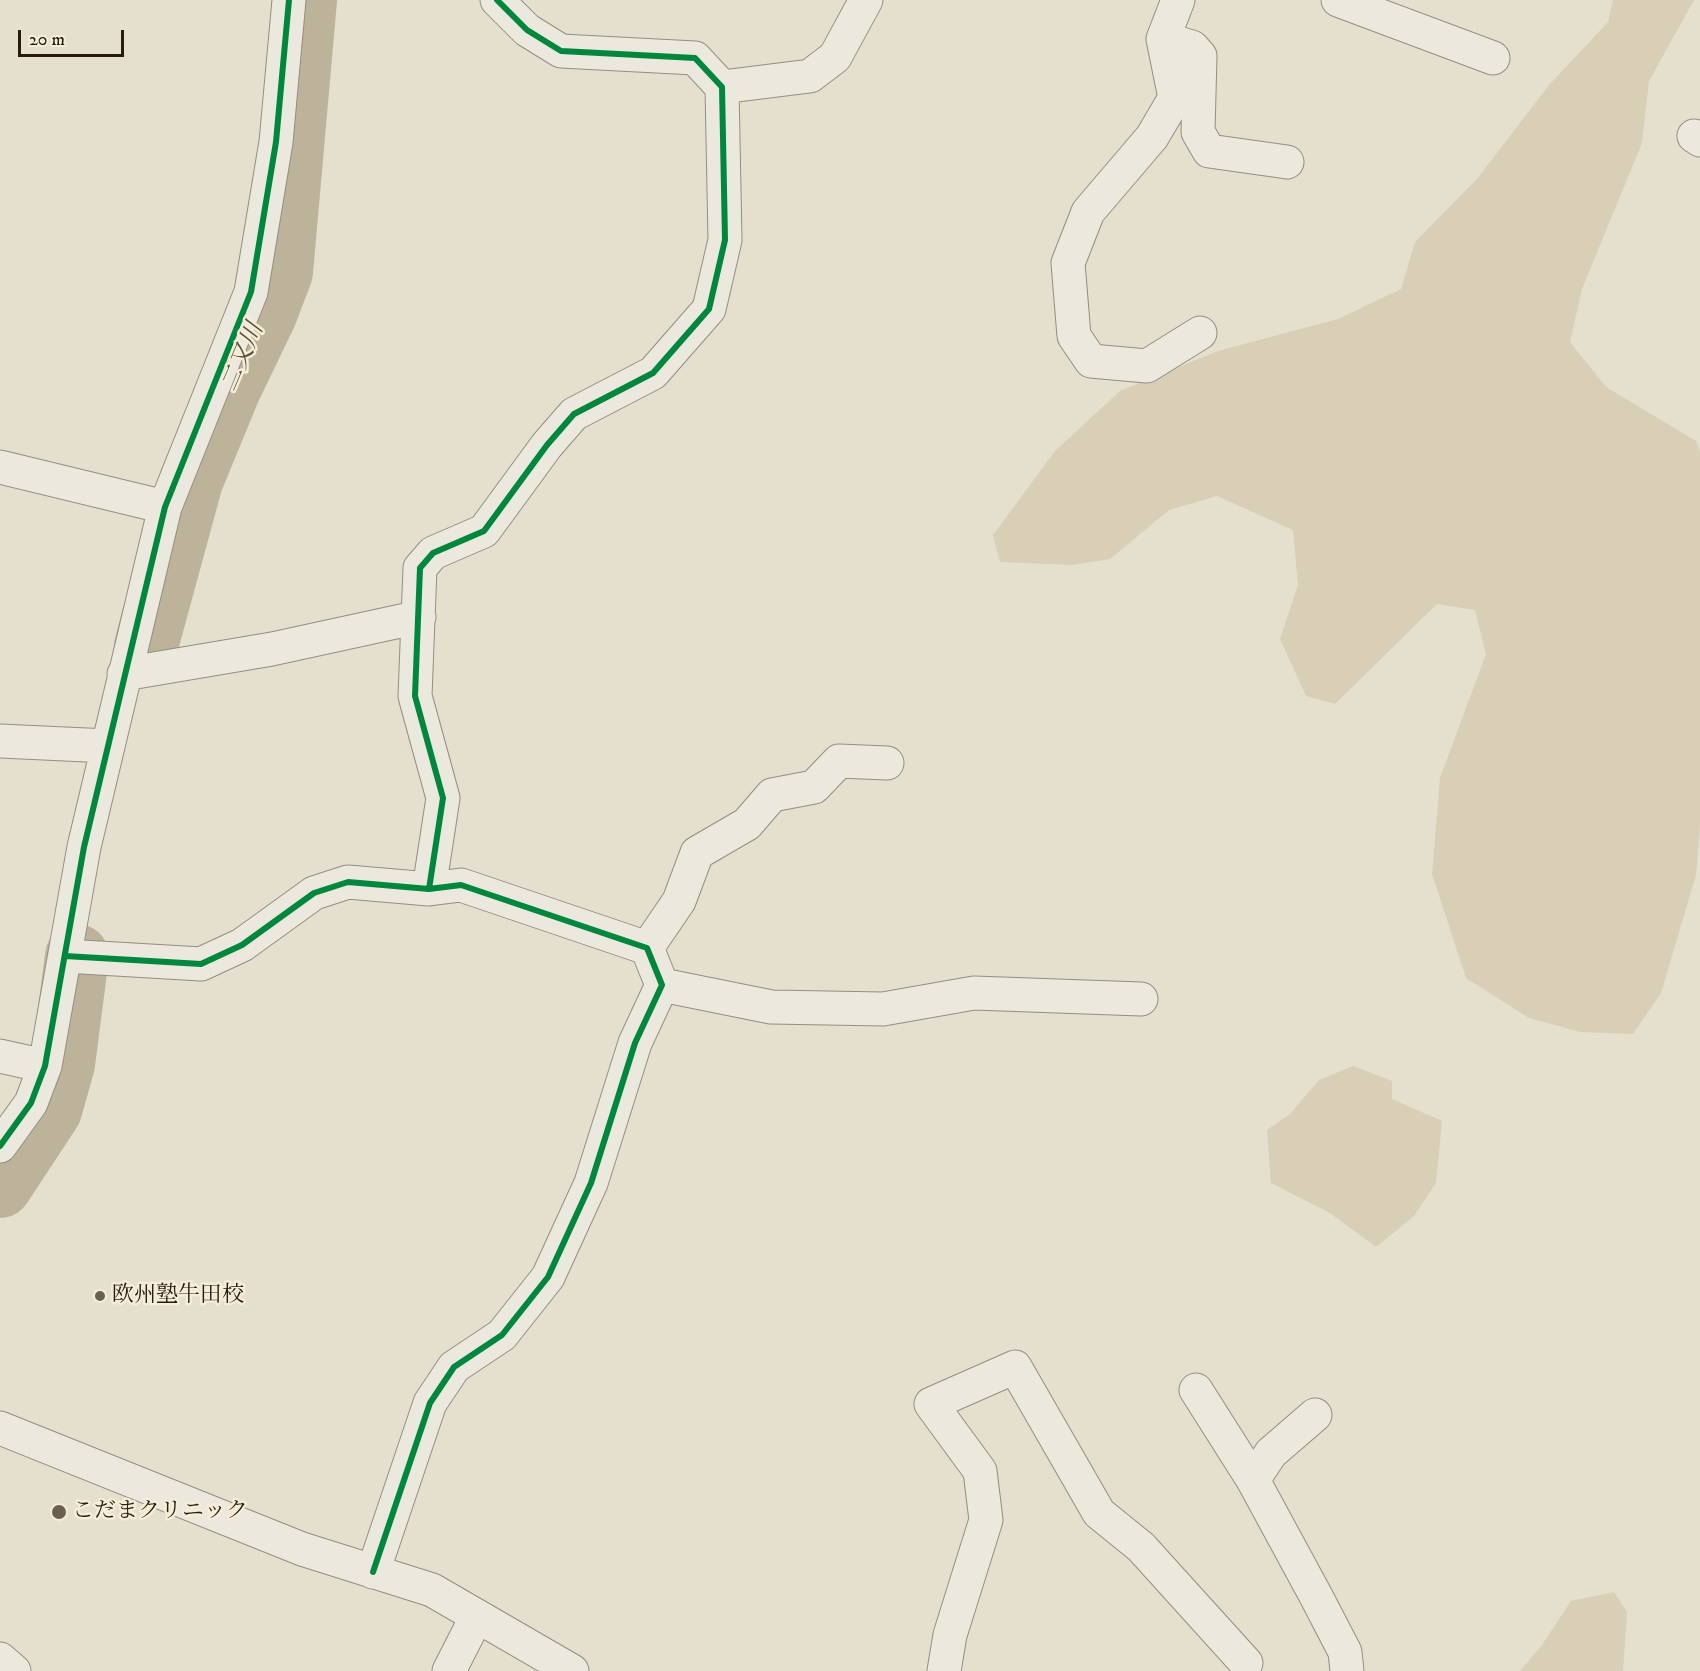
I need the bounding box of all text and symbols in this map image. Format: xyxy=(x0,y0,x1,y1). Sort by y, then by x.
scale bar xyxy=(21,18,128,56)
text: 20 m xyxy=(29,29,65,51)
water label: 二又川 xyxy=(217,319,271,397)
place label: 欧州塾牛田校 xyxy=(112,1283,244,1309)
marker: 欧州塾牛田校 xyxy=(93,1289,107,1303)
place label: こだまクリニック xyxy=(72,1499,248,1525)
marker: こだまクリニック xyxy=(50,1503,68,1521)

